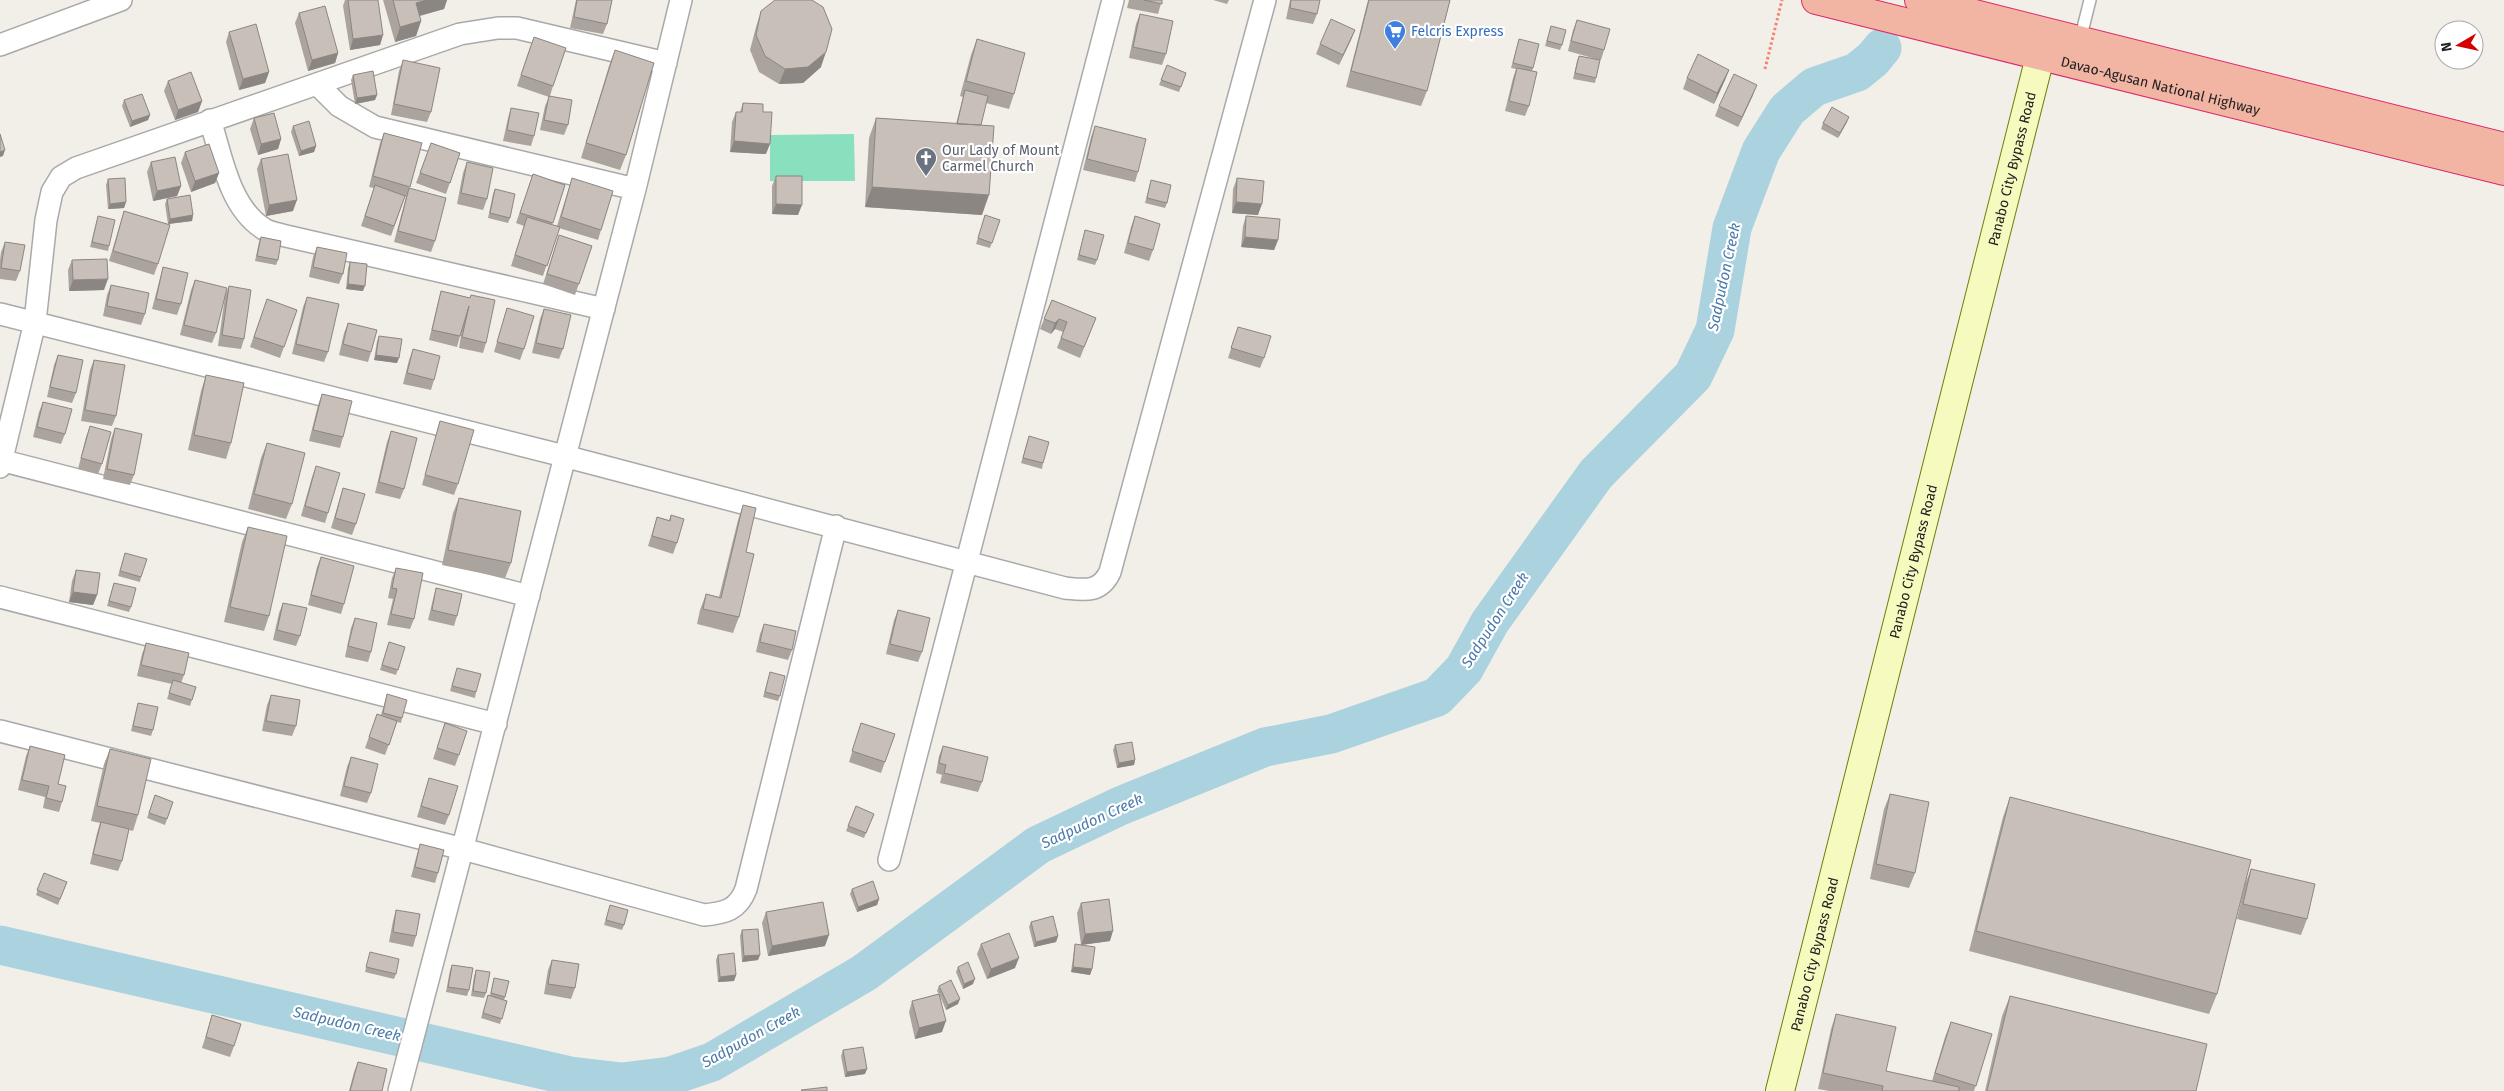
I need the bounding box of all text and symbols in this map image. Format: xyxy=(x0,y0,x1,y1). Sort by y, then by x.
supermarket icon: Felcris Express xyxy=(1383,19,1407,50)
north arrow xyxy=(2434,20,2484,70)
place label: Felcris Express xyxy=(1411,23,1504,40)
text: N xyxy=(2438,41,2456,53)
street label: Davao-Agusan National Highway xyxy=(2059,53,2262,119)
street label: Panabo City Bypass Road xyxy=(1985,90,2040,248)
place label: Our Lady of Mount Carmel Church xyxy=(942,142,1060,175)
church icon: Our Lady of Mount Carmel Church xyxy=(914,146,938,177)
water label: Sadpudon Creek xyxy=(1704,221,1744,334)
street label: Panabo City Bypass Road xyxy=(1886,483,1941,641)
water label: Sadpudon Creek xyxy=(1457,569,1532,672)
water label: Sadpudon Creek xyxy=(1038,790,1146,853)
street label: Panabo City Bypass Road xyxy=(1787,875,1842,1033)
water label: Sadpudon Creek xyxy=(291,1003,403,1045)
water label: Sadpudon Creek xyxy=(698,1003,803,1072)

